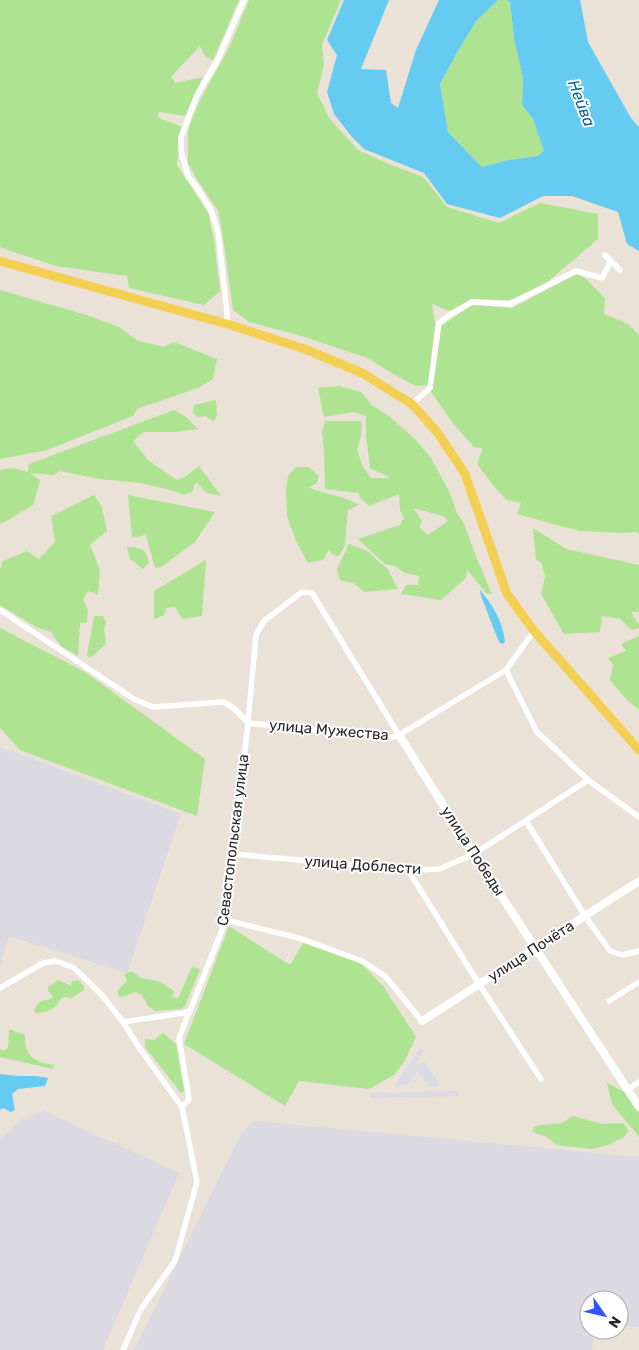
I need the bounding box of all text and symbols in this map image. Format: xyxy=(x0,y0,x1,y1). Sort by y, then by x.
water label: Нейва xyxy=(564,77,599,129)
street label: улица Мужества xyxy=(268,716,390,744)
street label: Севастопольская улица xyxy=(214,753,252,927)
street label: улица Победы xyxy=(437,803,509,899)
street label: улица Доблести xyxy=(304,852,422,878)
street label: улица Почёта xyxy=(485,917,577,985)
north arrow xyxy=(579,1290,629,1340)
text: N xyxy=(604,1313,624,1331)

